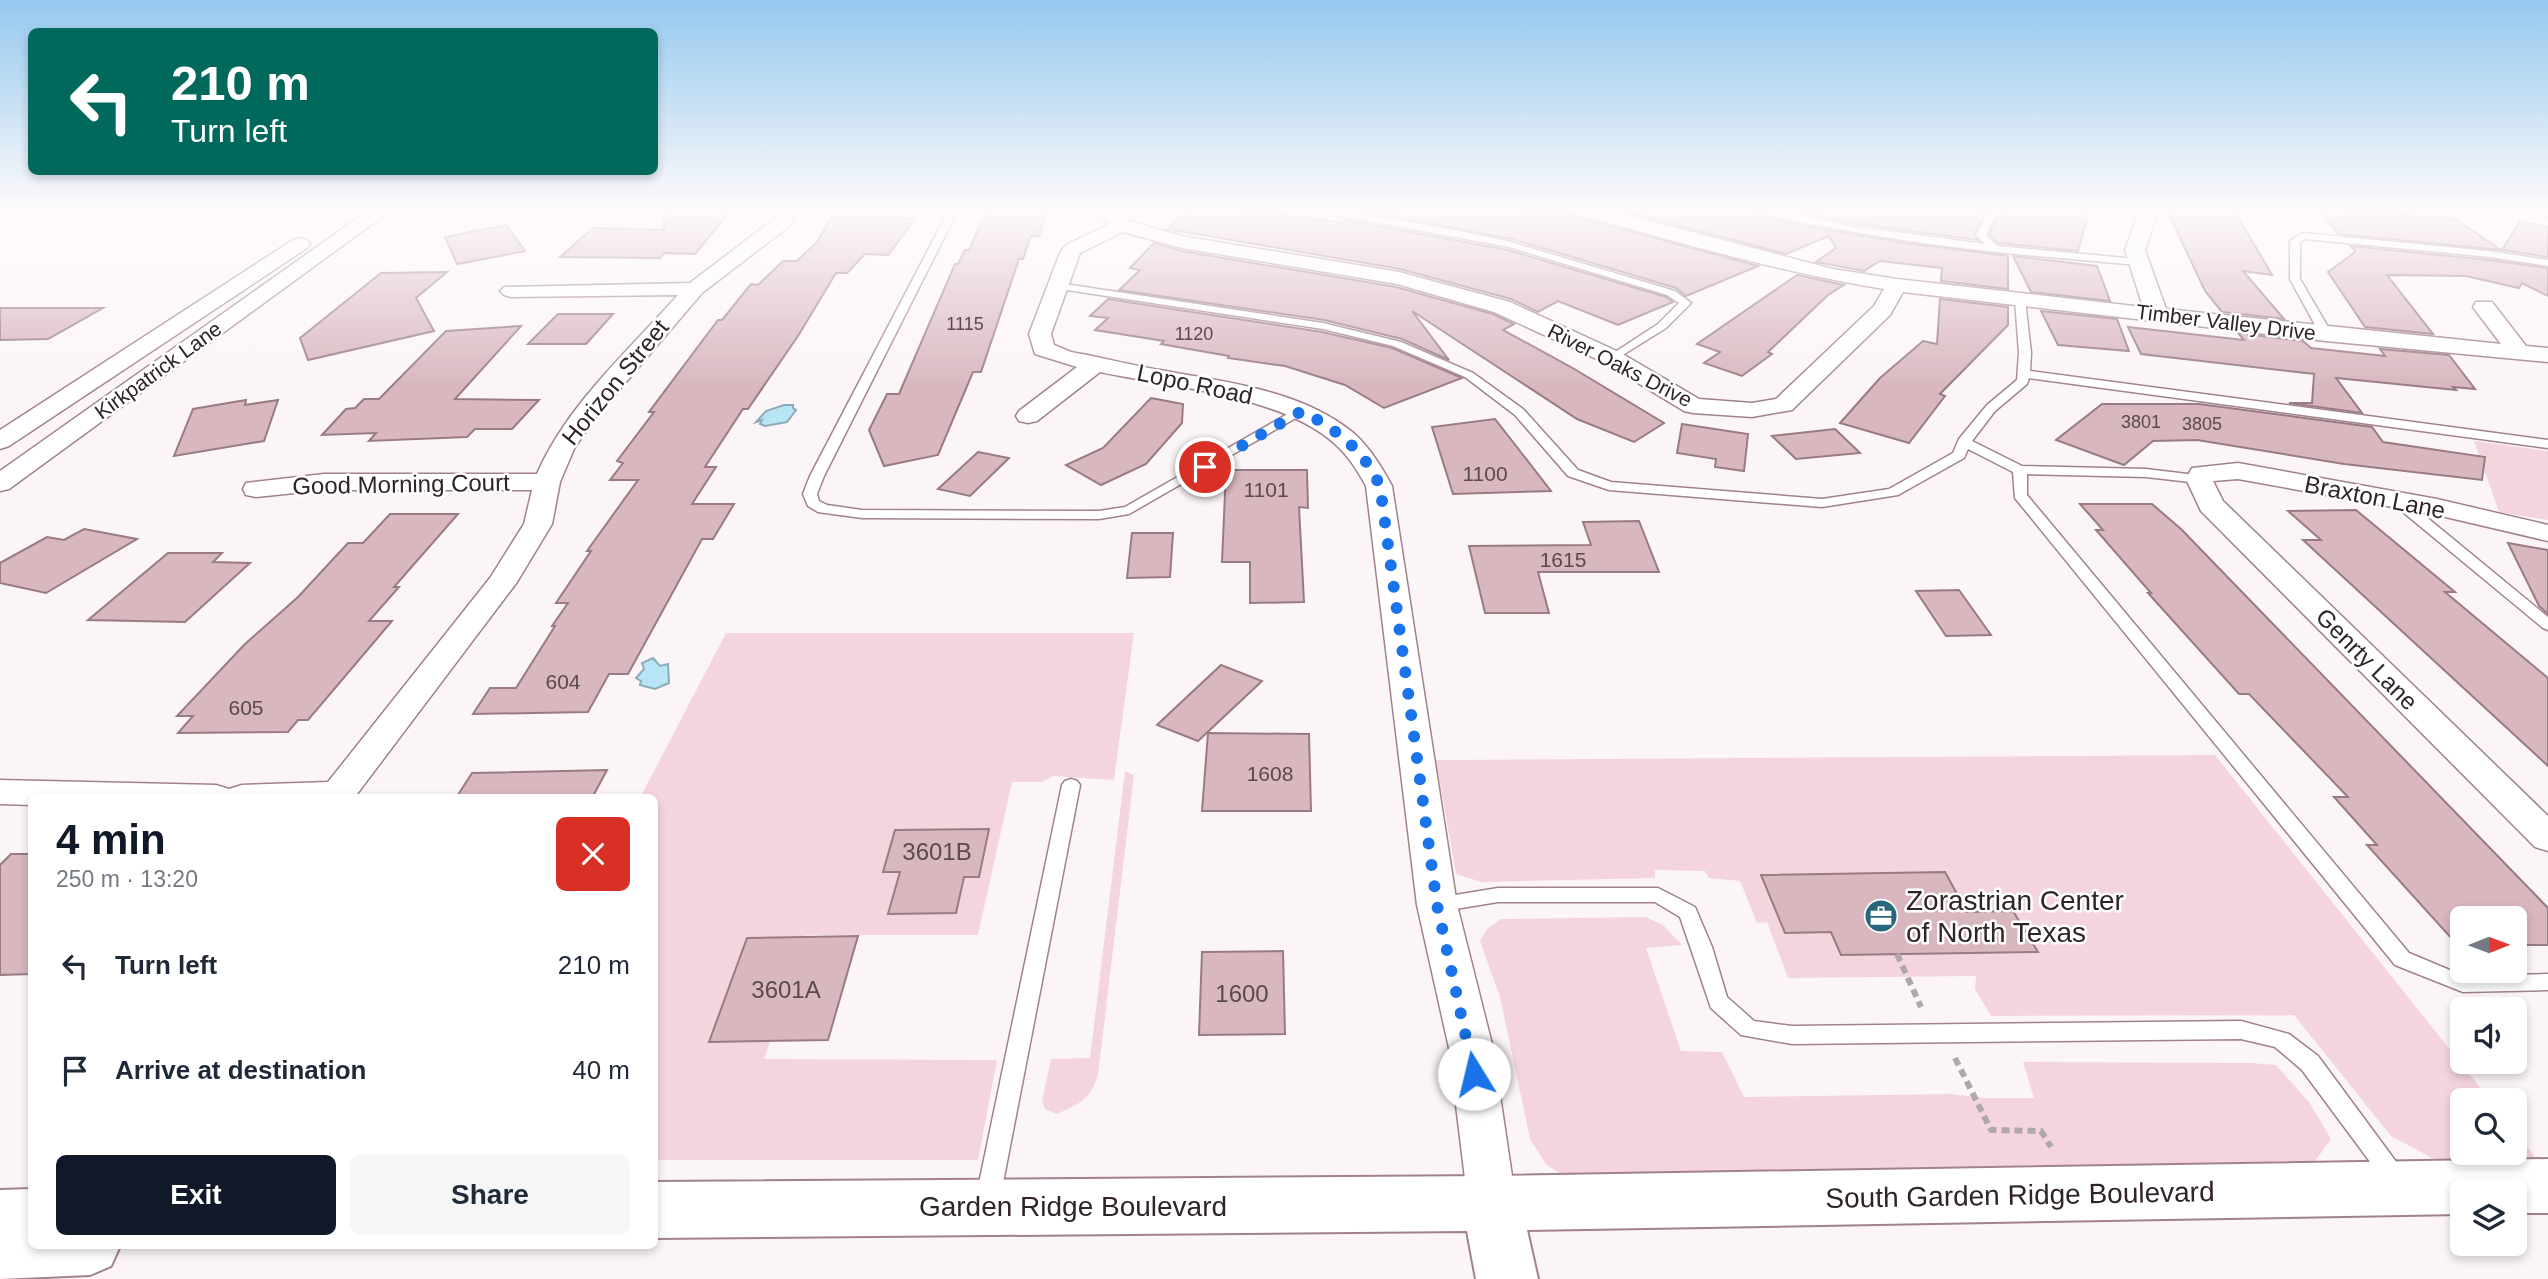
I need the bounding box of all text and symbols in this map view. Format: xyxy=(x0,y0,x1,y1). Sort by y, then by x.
icon: left xyxy=(56,56,147,147)
text: 210 m xyxy=(171,56,310,110)
text: Turn left xyxy=(171,113,287,149)
street label: Timber Valley Drive xyxy=(2135,300,2317,344)
street label: Horizon Street xyxy=(556,314,674,450)
house number: 1115 xyxy=(946,314,984,334)
street label: Kirkpatrick Lane xyxy=(90,316,226,424)
street label: River Oaks Drive xyxy=(1544,319,1696,411)
house number: 1120 xyxy=(1175,324,1213,344)
street label: Lopo Road xyxy=(1135,359,1255,409)
house number: 3801 xyxy=(2121,412,2161,432)
house number: 3805 xyxy=(2182,414,2222,434)
pin xyxy=(1175,437,1235,497)
icon: arrive xyxy=(1186,448,1224,486)
house number: 1100 xyxy=(1462,462,1508,485)
street label: Good Morning Court xyxy=(292,469,510,499)
street label: Braxton Lane xyxy=(2302,470,2448,524)
house number: 1101 xyxy=(1243,478,1289,501)
house number: 1615 xyxy=(1540,548,1586,571)
street label: Genrty Lane xyxy=(2311,603,2423,715)
house number: 604 xyxy=(545,670,581,693)
house number: 605 xyxy=(228,696,264,719)
house number: 1608 xyxy=(1247,762,1293,785)
text: 4 min xyxy=(56,816,166,863)
button: close xyxy=(556,817,630,891)
house number: 3601B xyxy=(902,838,972,865)
text: 250 m · 13:20 xyxy=(56,866,198,892)
place label: Zorastrian Center of North Texas xyxy=(1906,885,2124,948)
office icon: Zorastrian Center of North Texas xyxy=(1862,897,1900,935)
north arrow xyxy=(2450,906,2527,984)
map controls xyxy=(2450,906,2527,1256)
icon: left xyxy=(56,947,94,985)
text: Turn left xyxy=(115,950,217,980)
text: 210 m xyxy=(558,950,630,980)
house number: 3601A xyxy=(751,976,821,1003)
house number: 1600 xyxy=(1215,980,1269,1007)
button: sound xyxy=(2450,997,2527,1074)
position arrow xyxy=(1437,1037,1511,1111)
icon: arrive xyxy=(56,1052,94,1090)
text: Arrive at destination xyxy=(115,1055,366,1085)
text: 40 m xyxy=(572,1055,630,1085)
button: search xyxy=(2450,1088,2527,1165)
button: Exit xyxy=(56,1155,336,1235)
button: Share xyxy=(350,1155,630,1235)
street label: South Garden Ridge Boulevard xyxy=(1825,1176,2215,1214)
button: layers xyxy=(2450,1179,2527,1256)
street label: Garden Ridge Boulevard xyxy=(919,1191,1227,1222)

